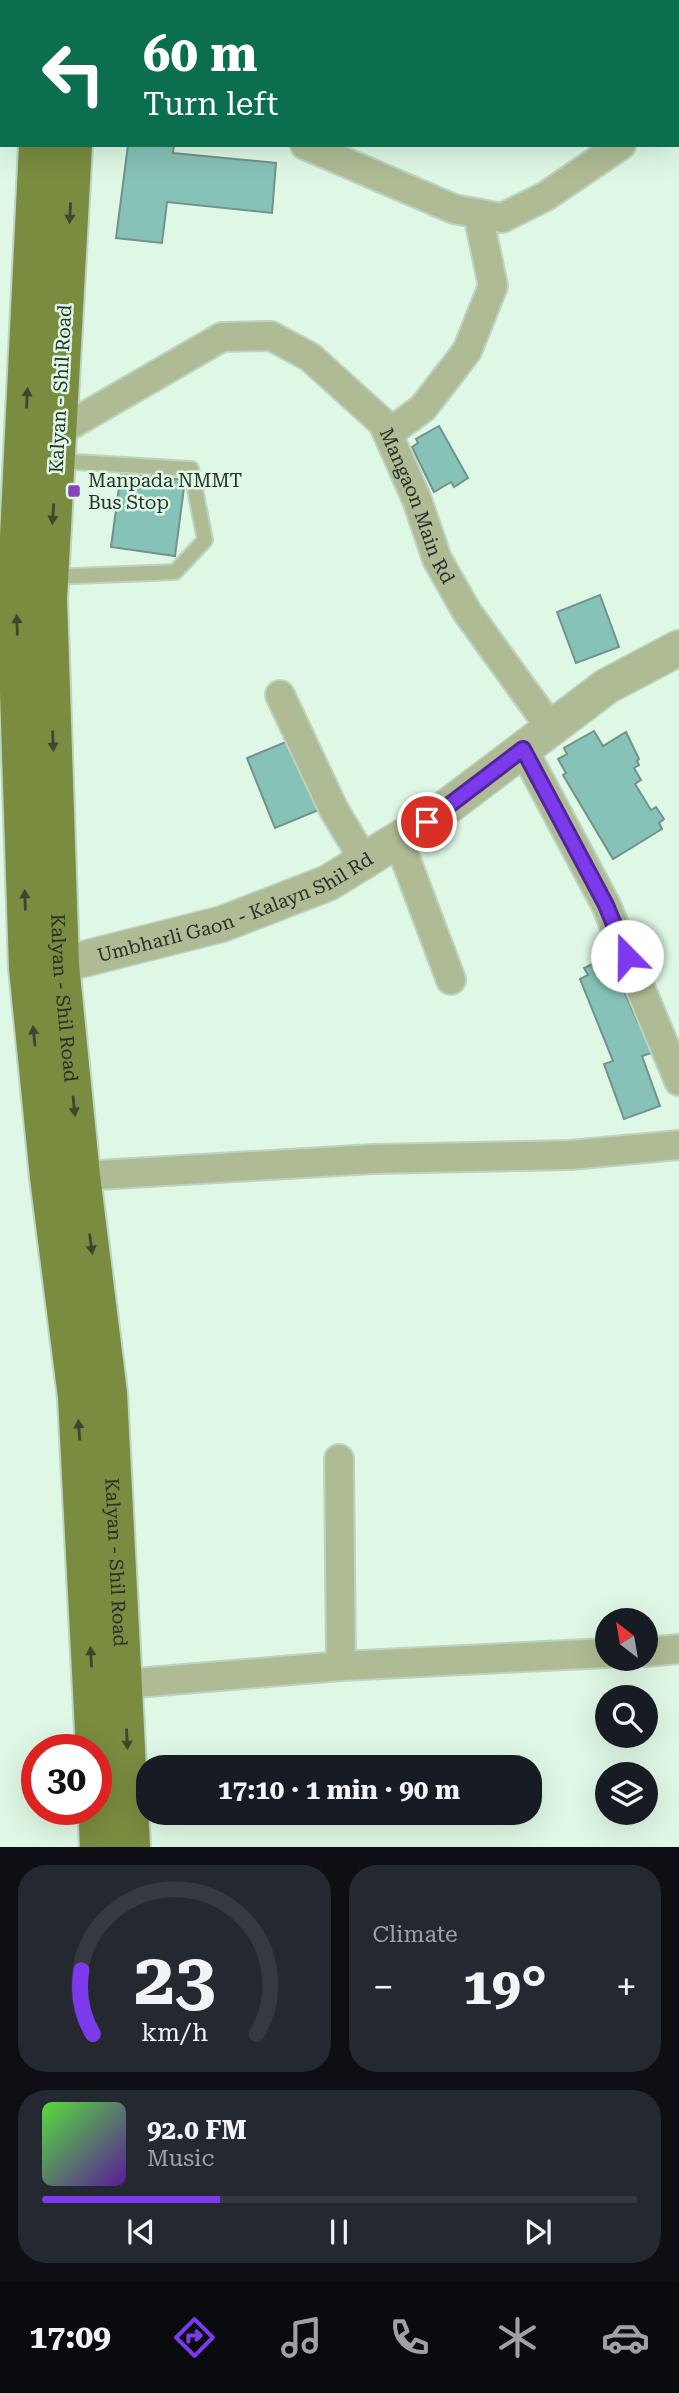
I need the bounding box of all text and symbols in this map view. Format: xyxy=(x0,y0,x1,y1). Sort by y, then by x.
text: 60 m xyxy=(143,26,258,83)
icon: left xyxy=(28,28,119,119)
text: Turn left xyxy=(143,85,278,123)
one-way arrow xyxy=(64,203,75,225)
street label: Kalyan - Shil Road xyxy=(45,304,76,474)
one-way arrow xyxy=(22,387,33,409)
street label: Mangaon Main Rd xyxy=(375,425,460,588)
place label: Manpada NMMT Bus Stop xyxy=(88,469,242,514)
marker: Manpada NMMT Bus Stop xyxy=(66,483,82,499)
one-way arrow xyxy=(47,503,58,525)
one-way arrow xyxy=(11,614,22,636)
one-way arrow xyxy=(47,730,58,752)
pin xyxy=(397,792,457,852)
icon: arrive xyxy=(408,803,446,841)
street label: Umbharli Gaon - Kalayn Shil Rd xyxy=(95,847,377,967)
one-way arrow xyxy=(20,889,31,911)
street label: Kalyan - Shil Road xyxy=(46,913,83,1083)
position arrow xyxy=(590,919,664,993)
one-way arrow xyxy=(29,1025,40,1047)
one-way arrow xyxy=(69,1095,80,1117)
one-way arrow xyxy=(85,1233,96,1255)
one-way arrow xyxy=(73,1419,84,1441)
street label: Kalyan - Shil Road xyxy=(100,1477,132,1647)
north arrow xyxy=(595,1608,658,1671)
map controls xyxy=(595,1608,658,1825)
one-way arrow xyxy=(85,1646,96,1668)
button: search xyxy=(595,1685,658,1748)
one-way arrow xyxy=(121,1729,132,1751)
speed limit sign: 30 xyxy=(21,1734,112,1825)
button: layers xyxy=(595,1762,658,1825)
text: 17:10 · 1 min · 90 m xyxy=(218,1775,460,1805)
text: Climate xyxy=(373,1921,458,1948)
text: 23 xyxy=(133,1938,215,2023)
text: 19° xyxy=(463,1956,547,2017)
text: − xyxy=(373,1965,394,2009)
text: + xyxy=(616,1965,637,2009)
text: km/h xyxy=(141,2018,208,2047)
text: 92.0 FM xyxy=(147,2115,247,2145)
text: Music xyxy=(147,2145,214,2172)
icon: previous xyxy=(122,2213,160,2251)
icon: pause xyxy=(320,2213,358,2251)
icon: next xyxy=(519,2213,557,2251)
icon: directions xyxy=(170,2313,219,2362)
icon: music xyxy=(277,2313,326,2362)
icon: phone xyxy=(385,2313,434,2362)
icon: climate xyxy=(493,2313,542,2362)
icon: car xyxy=(601,2313,650,2362)
text: 17:09 xyxy=(29,2318,111,2356)

